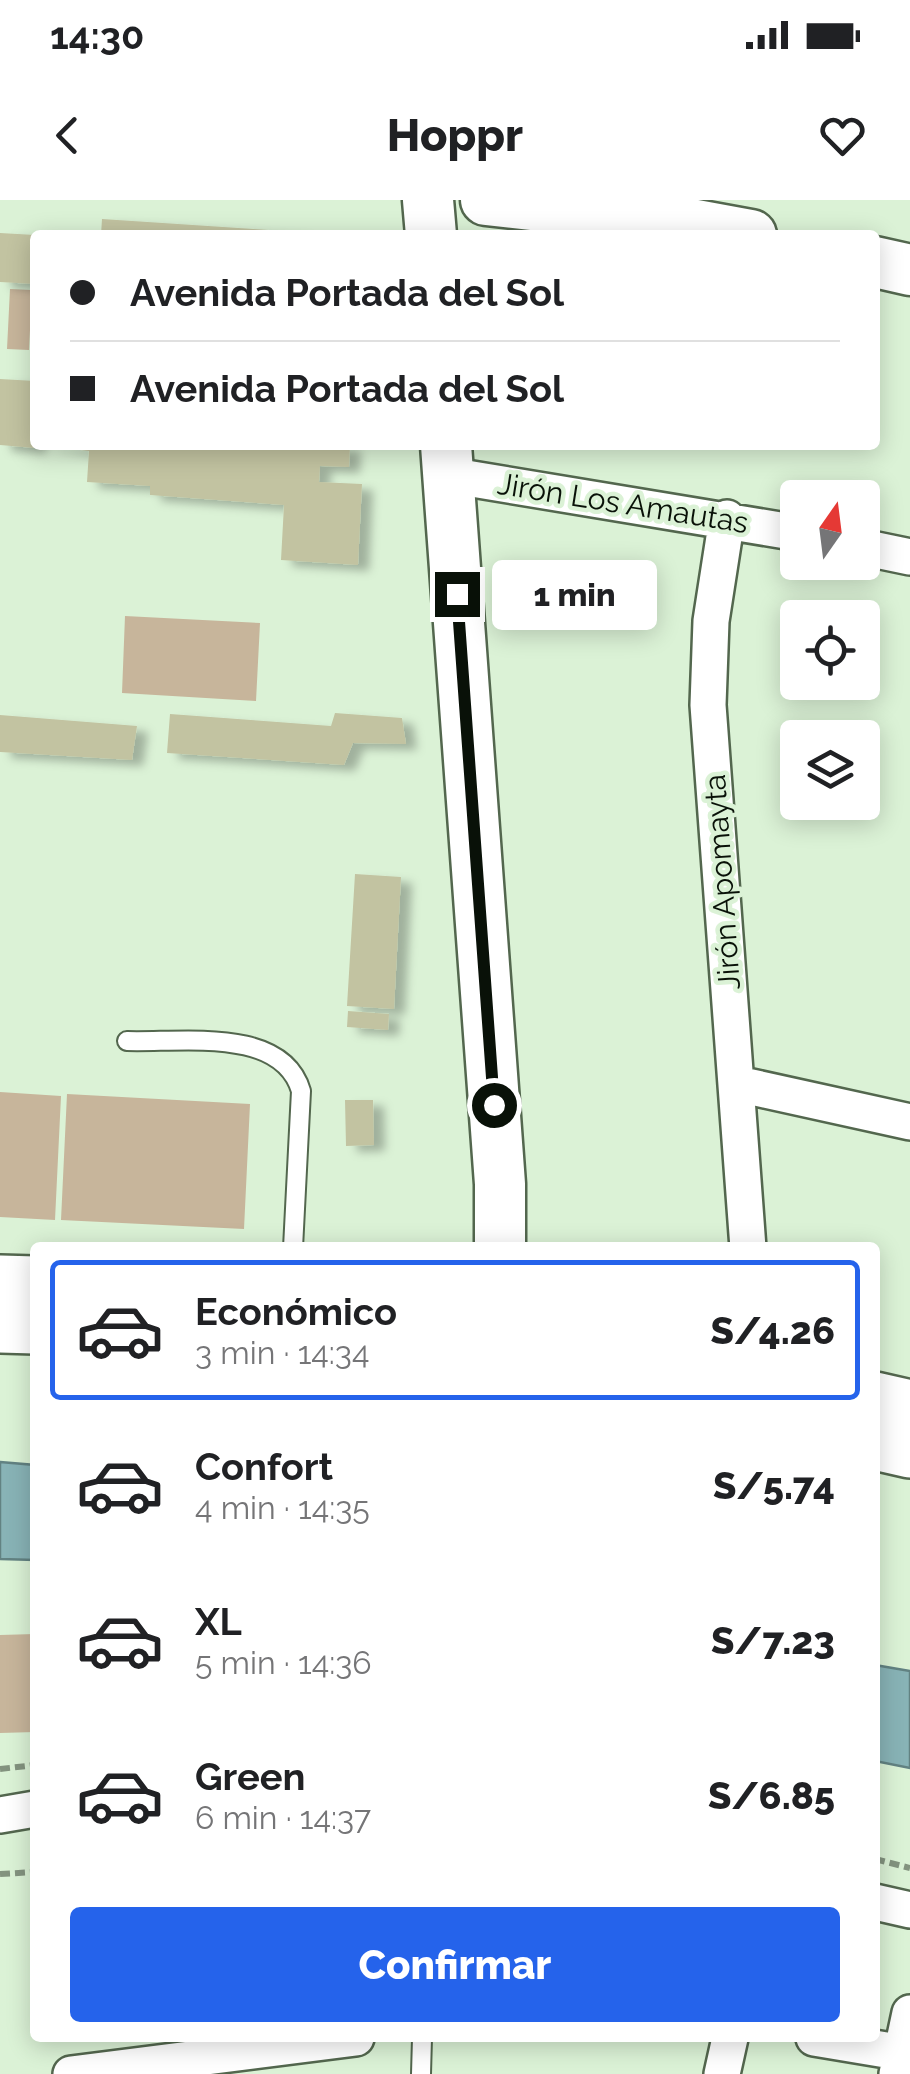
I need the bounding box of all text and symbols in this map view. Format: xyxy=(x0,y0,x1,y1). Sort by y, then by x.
text: 14:30 xyxy=(50,13,144,58)
icon: back xyxy=(40,108,95,163)
icon: heart xyxy=(815,108,870,163)
text: Hoppr xyxy=(387,109,523,162)
text: Avenida Portada del Sol xyxy=(130,270,564,315)
text: Avenida Portada del Sol xyxy=(130,366,564,411)
street label: Jirón Los Amautas xyxy=(495,466,751,540)
north arrow xyxy=(780,480,880,580)
map controls xyxy=(780,480,880,820)
callout: 1 min xyxy=(492,559,657,629)
route end xyxy=(435,572,480,617)
text: 1 min xyxy=(533,576,616,613)
button: locate xyxy=(780,600,880,700)
button: layers xyxy=(780,720,880,820)
street label: Jirón Apomayta xyxy=(697,773,747,991)
route start xyxy=(472,1083,517,1128)
icon: car xyxy=(75,1285,165,1375)
text: Económico xyxy=(195,1289,397,1334)
text: S/4.26 xyxy=(711,1308,835,1353)
text: 3 min · 14:34 xyxy=(195,1334,369,1371)
icon: car xyxy=(75,1440,165,1530)
text: Confort xyxy=(195,1444,333,1489)
text: S/5.74 xyxy=(713,1463,835,1508)
text: 4 min · 14:35 xyxy=(195,1489,370,1526)
icon: car xyxy=(75,1595,165,1685)
text: XL xyxy=(195,1599,242,1644)
text: S/7.23 xyxy=(711,1618,835,1663)
text: 5 min · 14:36 xyxy=(195,1644,372,1681)
icon: car xyxy=(75,1750,165,1840)
text: Green xyxy=(195,1754,305,1799)
text: S/6.85 xyxy=(708,1773,835,1818)
text: 6 min · 14:37 xyxy=(195,1799,371,1836)
button: Confirmar xyxy=(70,1907,840,2022)

